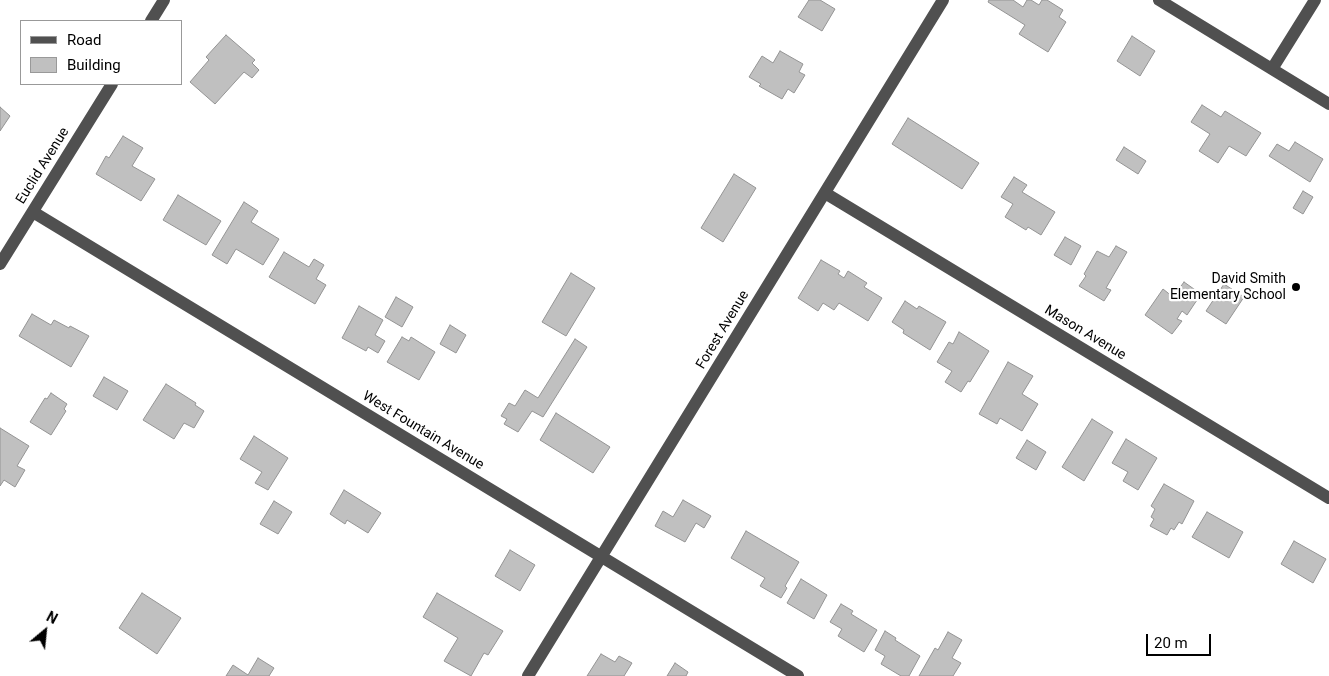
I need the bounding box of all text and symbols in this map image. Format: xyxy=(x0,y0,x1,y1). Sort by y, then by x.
legend xyxy=(20,20,182,85)
text: Road xyxy=(67,31,101,49)
text: Building xyxy=(67,56,121,74)
street label: Euclid Avenue xyxy=(13,125,73,207)
place label: David Smith Elementary School xyxy=(1170,271,1286,304)
marker: David Smith Elementary School xyxy=(1290,281,1302,293)
street label: Forest Avenue xyxy=(693,288,753,372)
street label: Mason Avenue xyxy=(1041,302,1129,364)
street label: West Fountain Avenue xyxy=(359,388,487,474)
north arrow xyxy=(20,606,70,656)
text: N xyxy=(44,608,60,627)
scale bar xyxy=(1149,624,1214,656)
text: 20 m xyxy=(1154,634,1188,652)

